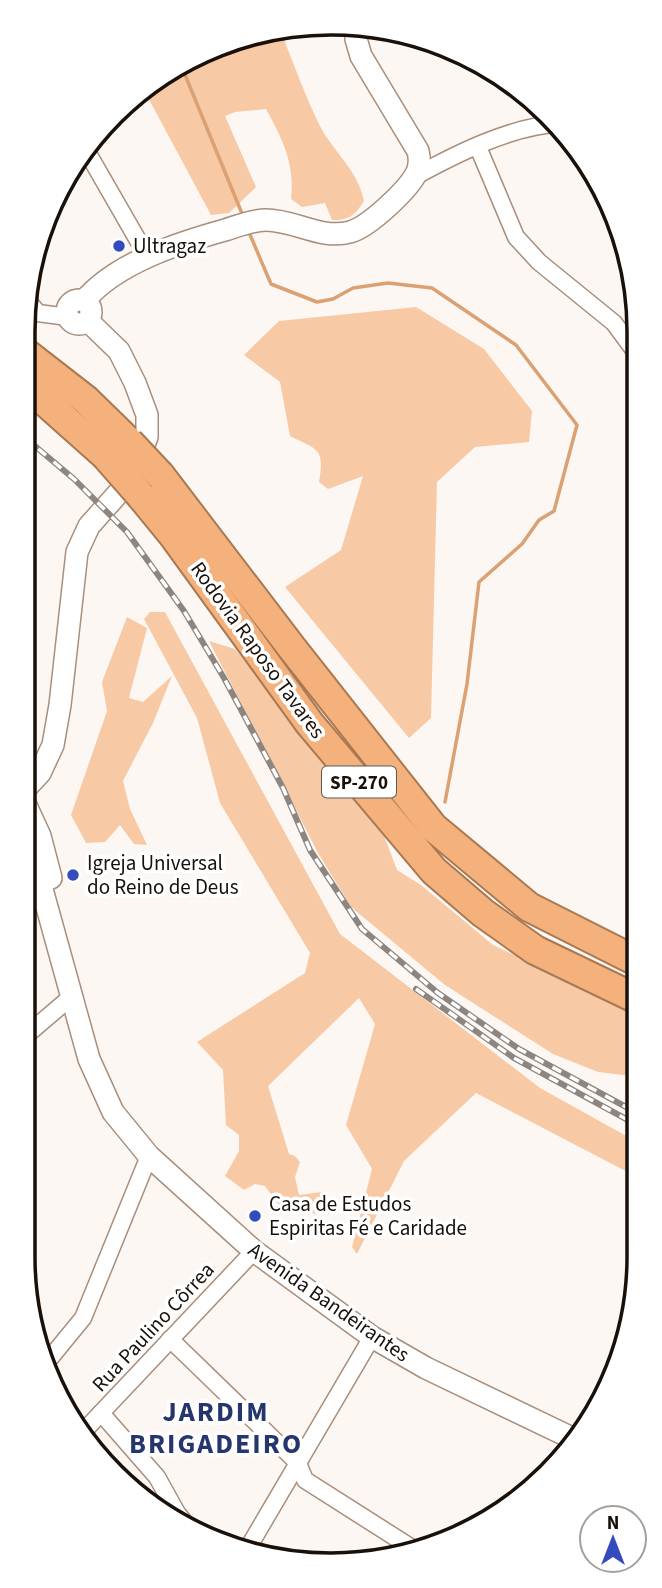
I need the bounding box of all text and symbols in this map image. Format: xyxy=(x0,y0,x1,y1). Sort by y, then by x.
place label: Ultragaz xyxy=(133,231,206,261)
marker: Ultragaz xyxy=(111,238,127,254)
street label: Rodovia Raposo Tavares xyxy=(183,555,333,745)
road number: SP-270 xyxy=(322,766,396,797)
place label: Igreja Universal do Reino de Deus xyxy=(87,848,239,902)
marker: Igreja Universal do Reino de Deus xyxy=(65,867,81,883)
place label: Casa de Estudos Espiritas Fé e Caridade xyxy=(269,1189,467,1243)
marker: Casa de Estudos Espiritas Fé e Caridade xyxy=(247,1208,263,1224)
street label: Avenida Bandeirantes xyxy=(242,1235,416,1369)
street label: Rua Paulino Côrrea xyxy=(85,1256,221,1398)
district label: JARDIM BRIGADEIRO xyxy=(129,1392,303,1464)
north arrow xyxy=(578,1504,648,1574)
text: N xyxy=(607,1510,619,1537)

